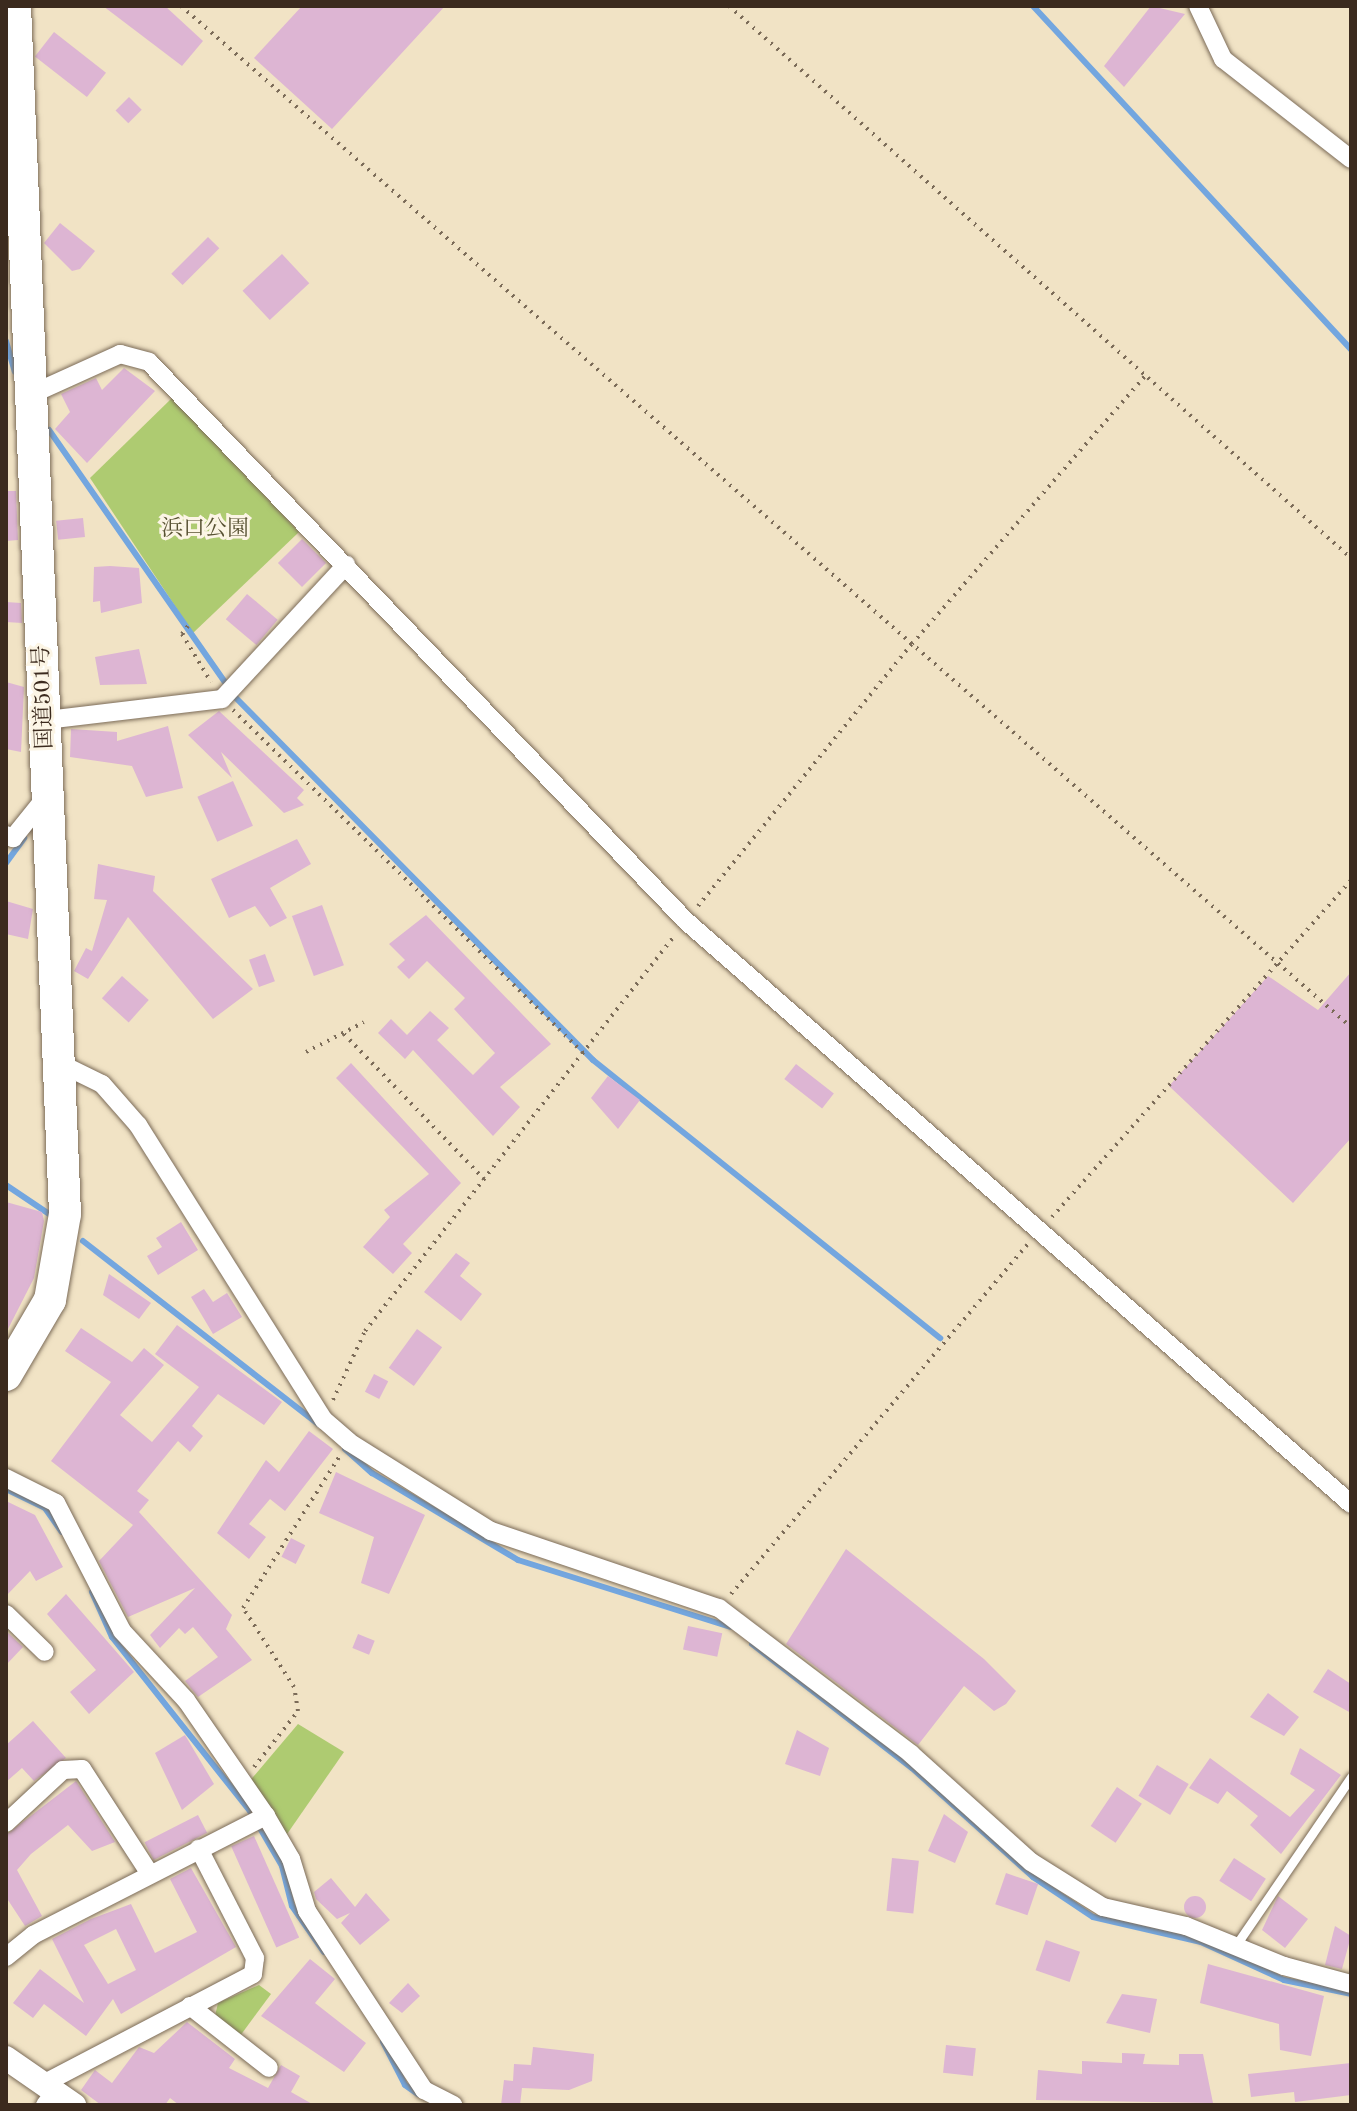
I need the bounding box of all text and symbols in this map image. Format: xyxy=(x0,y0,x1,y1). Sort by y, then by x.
park label: 浜口公園 xyxy=(161,517,249,543)
street label: 国道501号 xyxy=(29,644,59,750)

